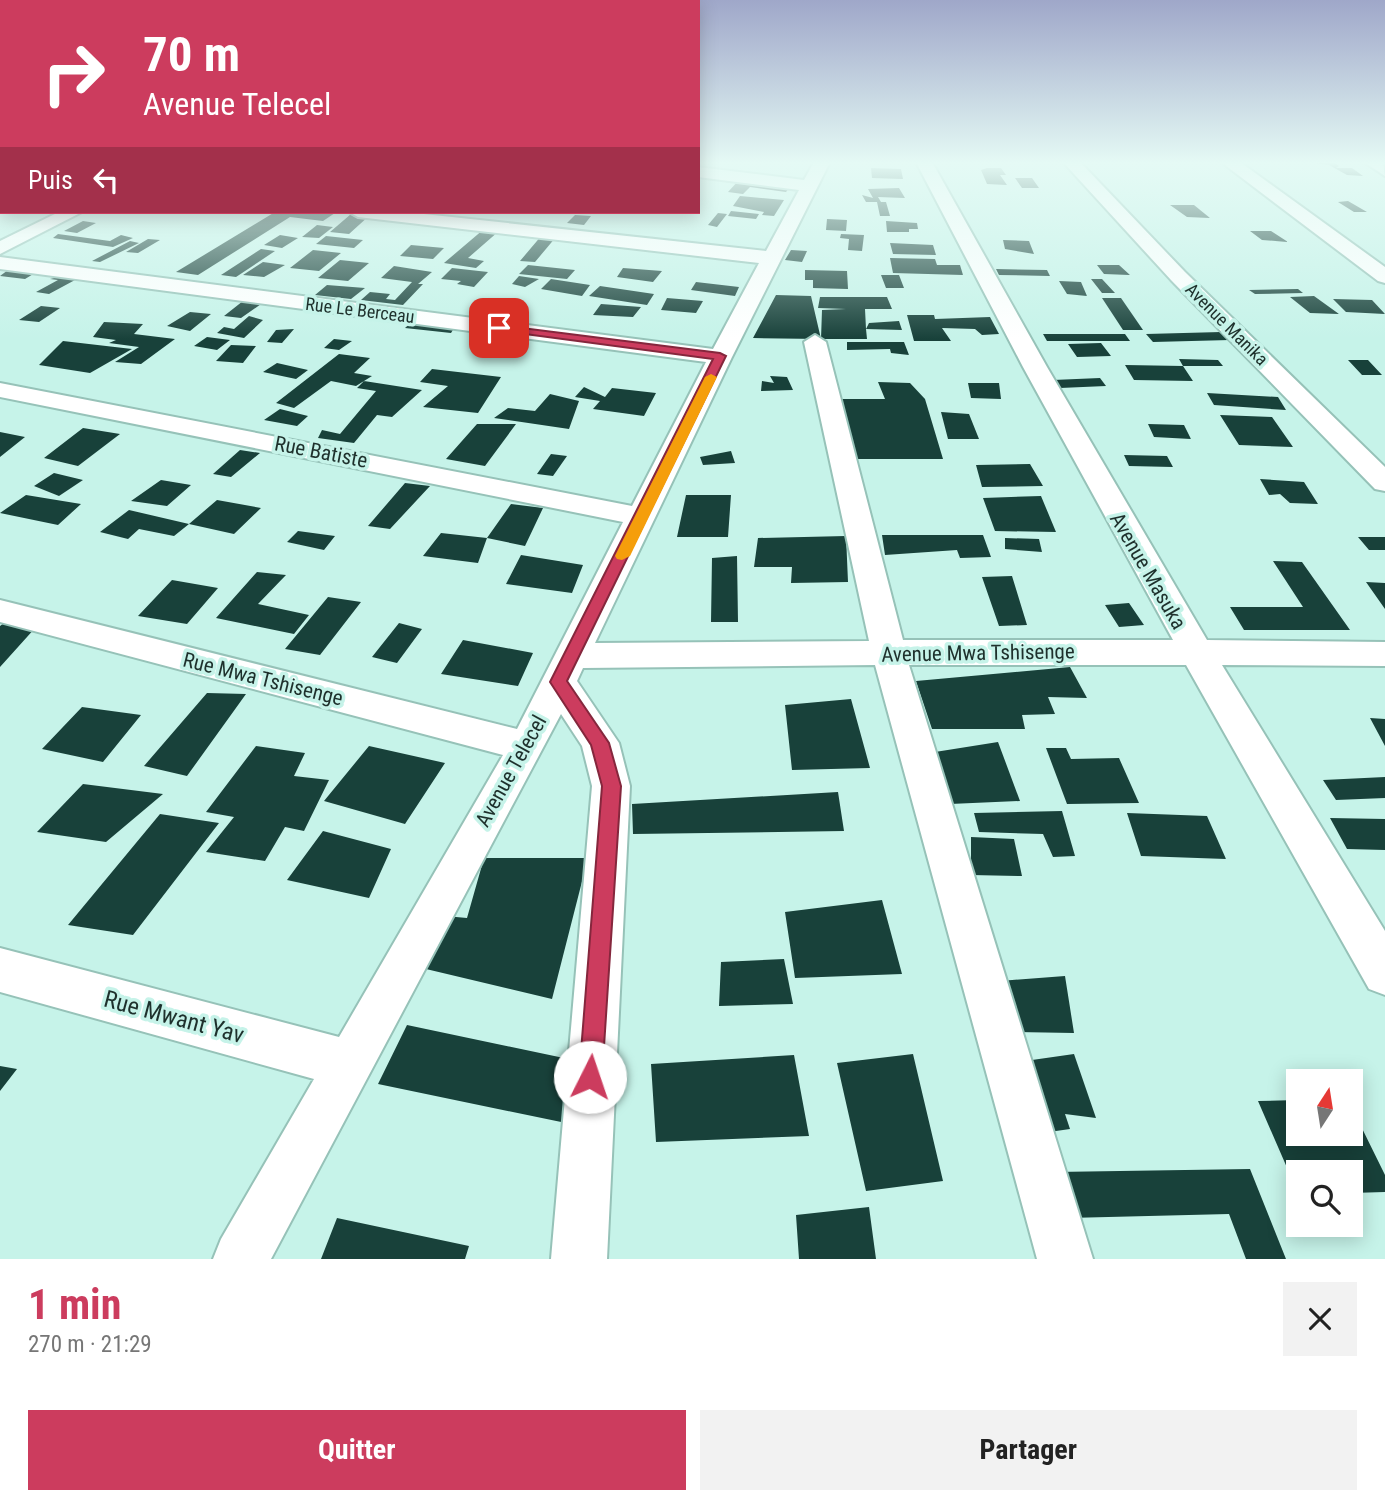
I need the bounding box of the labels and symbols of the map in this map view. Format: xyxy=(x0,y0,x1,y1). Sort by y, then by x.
street label: Avenue Manika xyxy=(1181,278,1273,370)
street label: Rue Le Berceau xyxy=(304,293,416,327)
pin xyxy=(469,298,529,358)
street label: Rue Batiste xyxy=(272,431,370,473)
street label: Avenue Masuka xyxy=(1105,509,1191,633)
street label: Avenue Mwa Tshisenge xyxy=(881,639,1075,667)
street label: Rue Mwa Tshisenge xyxy=(181,648,346,711)
street label: Avenue Telecel xyxy=(471,711,551,831)
street label: Rue Mwant Yav xyxy=(101,985,247,1049)
position arrow xyxy=(553,1040,627,1114)
north arrow xyxy=(1286,1069,1363,1146)

